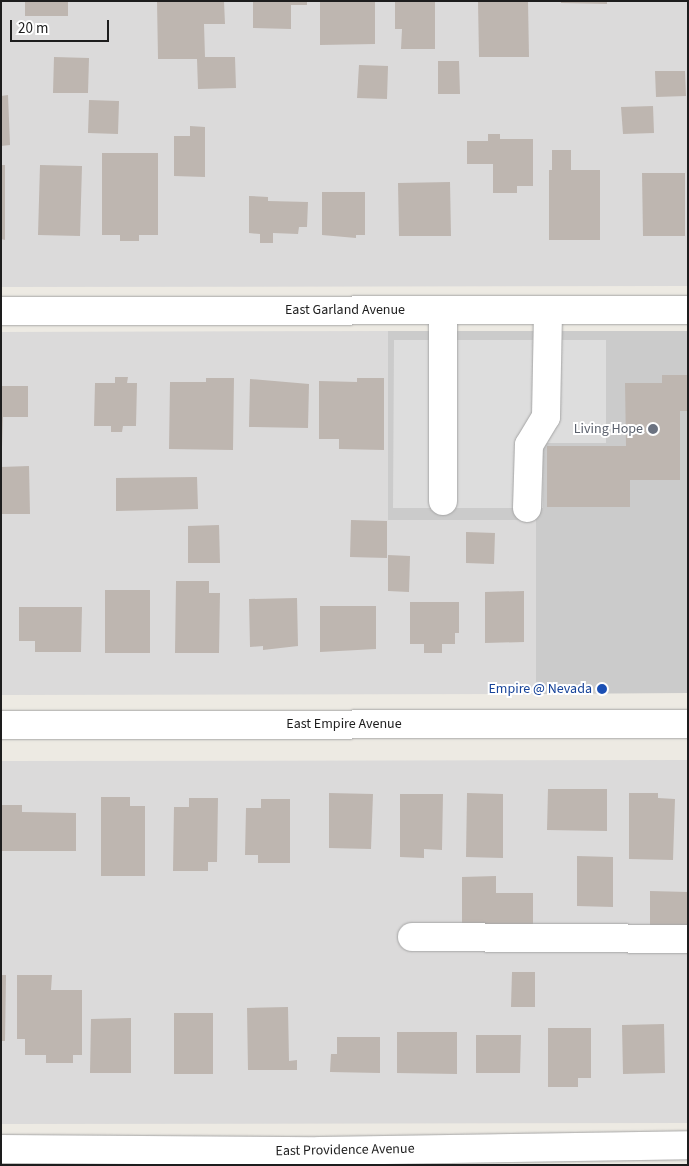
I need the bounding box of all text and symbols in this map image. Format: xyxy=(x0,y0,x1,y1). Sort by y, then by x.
scale bar xyxy=(12,10,111,42)
text: 20 m xyxy=(18,18,48,39)
street label: East Garland Avenue xyxy=(285,302,405,318)
place label: Living Hope xyxy=(574,421,643,437)
marker: Living Hope xyxy=(647,423,659,435)
place label: Empire @ Nevada xyxy=(488,681,592,697)
marker: Empire @ Nevada xyxy=(596,683,608,695)
street label: East Empire Avenue xyxy=(286,716,402,732)
street label: East Providence Avenue xyxy=(275,1140,415,1160)

